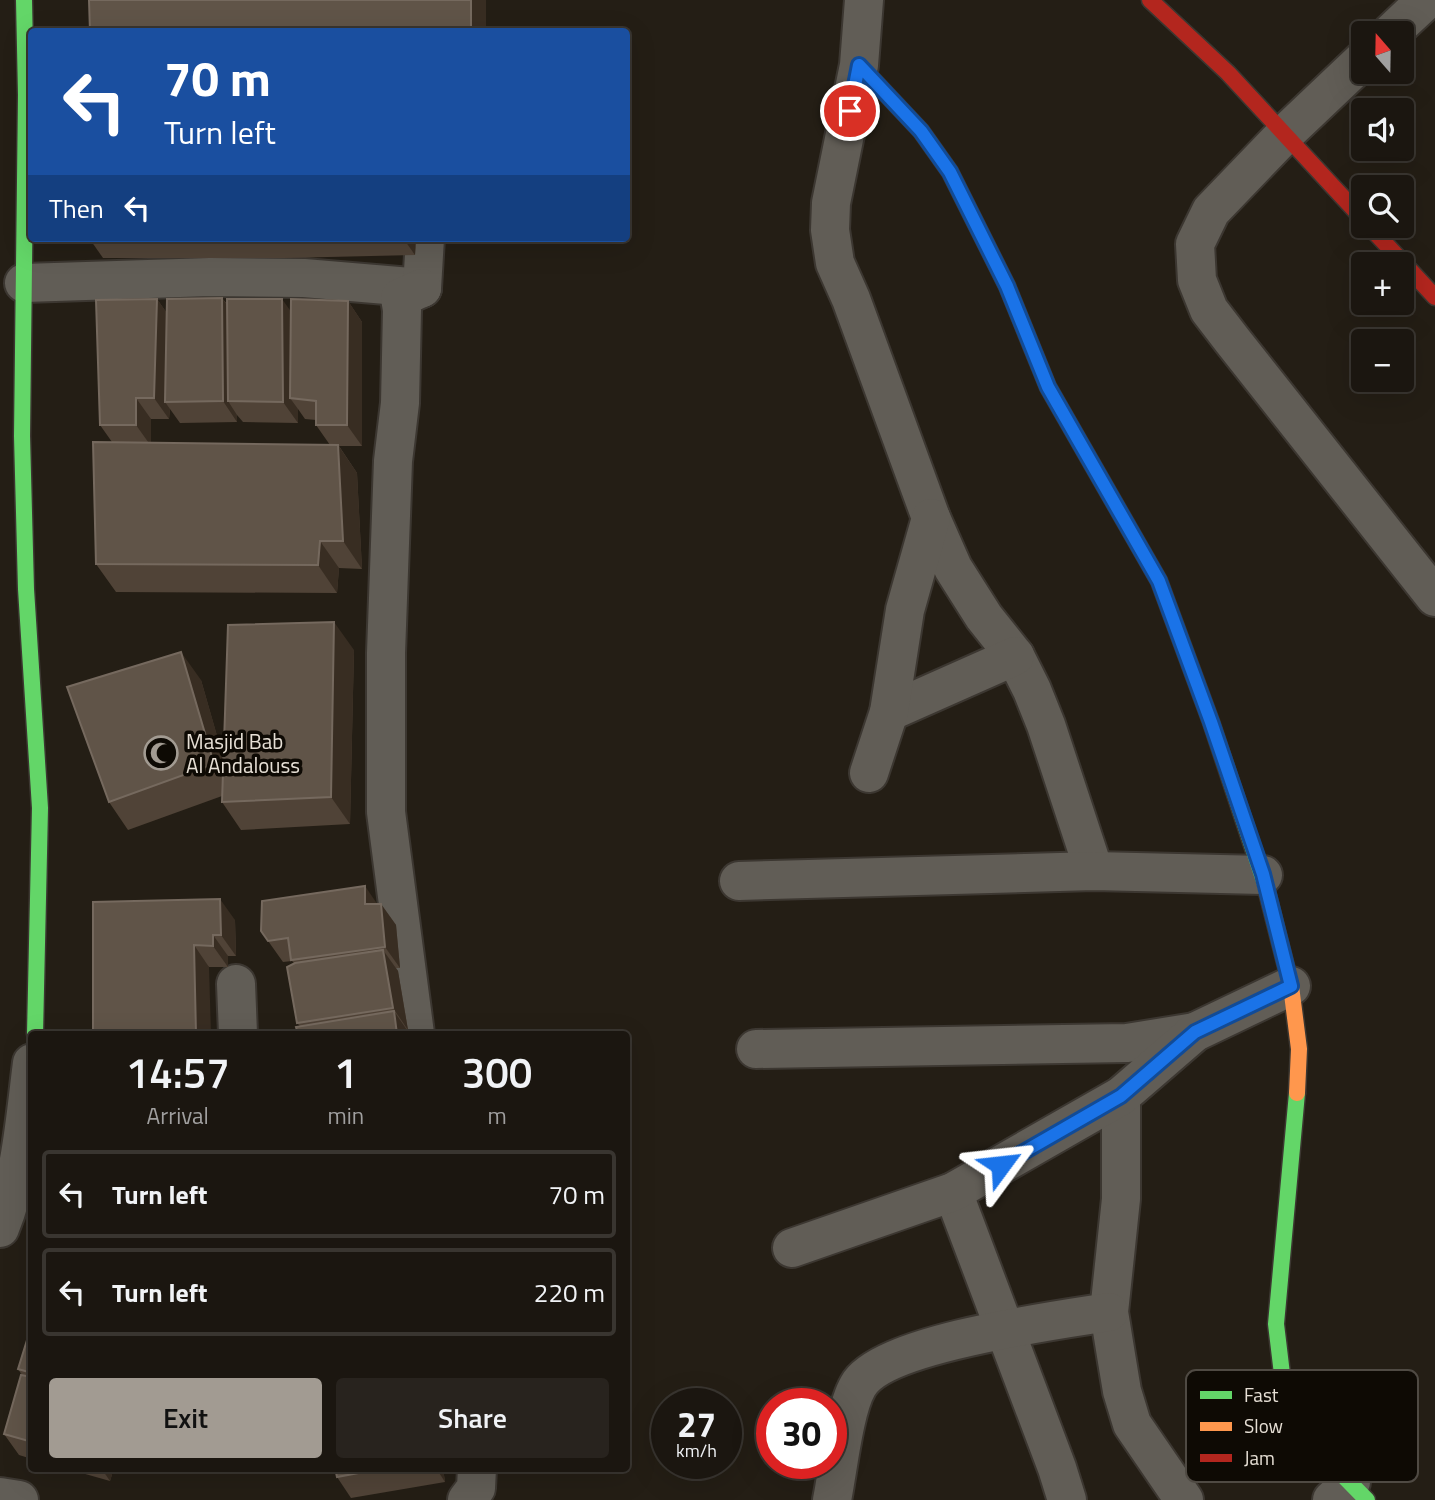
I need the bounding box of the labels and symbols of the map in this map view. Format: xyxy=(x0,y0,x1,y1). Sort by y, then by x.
north arrow xyxy=(1351,21,1414,84)
pin xyxy=(820,81,880,141)
place label: Masjid Bab Al Andalouss xyxy=(186,725,300,781)
mosque icon: Masjid Bab Al Andalouss xyxy=(142,734,180,772)
position arrow xyxy=(964,1128,1038,1202)
legend xyxy=(1186,1370,1418,1482)
text: Fast xyxy=(1244,1380,1279,1409)
speed limit sign: 30 xyxy=(756,1388,847,1479)
text: Slow xyxy=(1244,1411,1283,1440)
text: Jam xyxy=(1244,1443,1275,1472)

